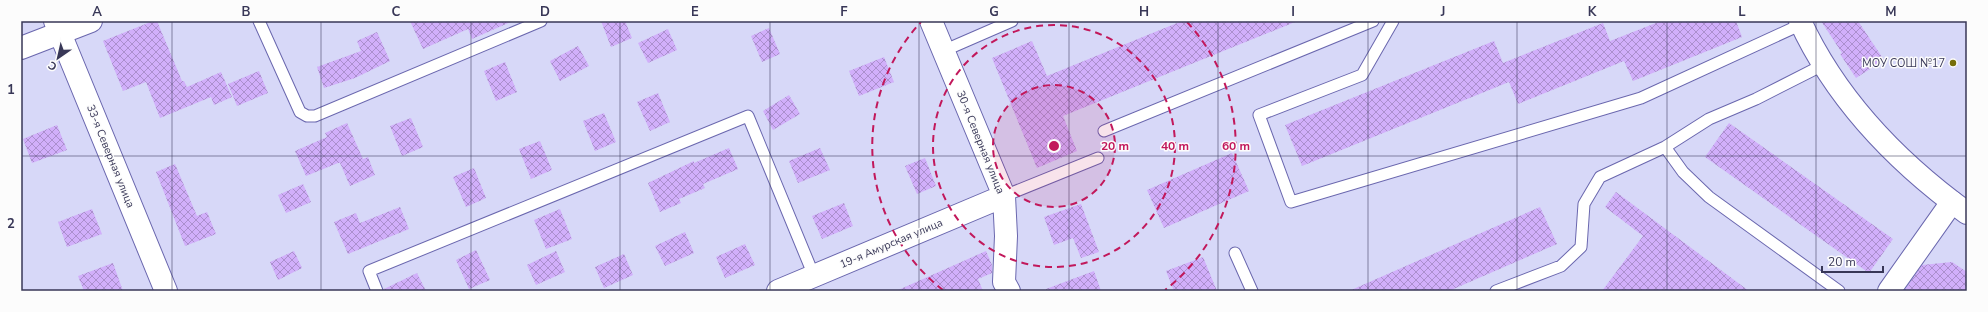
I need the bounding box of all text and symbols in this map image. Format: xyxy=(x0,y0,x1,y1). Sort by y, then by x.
text: A xyxy=(92,3,102,21)
text: B xyxy=(242,3,251,21)
text: C xyxy=(392,3,401,21)
text: D xyxy=(540,3,550,21)
text: E xyxy=(691,3,699,21)
text: F xyxy=(840,3,848,21)
text: G xyxy=(989,3,999,21)
text: H xyxy=(1139,3,1149,21)
text: I xyxy=(1291,3,1295,21)
text: J xyxy=(1440,3,1445,21)
text: K xyxy=(1588,3,1597,21)
text: L xyxy=(1738,3,1746,21)
text: M xyxy=(1885,3,1897,21)
north arrow xyxy=(38,38,78,78)
place label: МОУ СОШ №17 xyxy=(1862,56,1945,71)
text: С xyxy=(45,57,60,74)
marker: МОУ СОШ №17 xyxy=(1948,58,1958,68)
text: 1 xyxy=(7,81,15,99)
street label: 30-я Северная улица xyxy=(953,88,1008,196)
street label: 33-я Северная улица xyxy=(83,102,138,210)
text: 20 m xyxy=(1101,138,1129,154)
text: 40 m xyxy=(1161,138,1189,154)
text: 60 m xyxy=(1222,138,1250,154)
centre of rings xyxy=(1047,139,1061,153)
text: 2 xyxy=(7,215,15,233)
street label: 19-я Амурская улица xyxy=(837,215,945,272)
scale bar xyxy=(1822,248,1883,274)
text: 20 m xyxy=(1828,254,1856,270)

